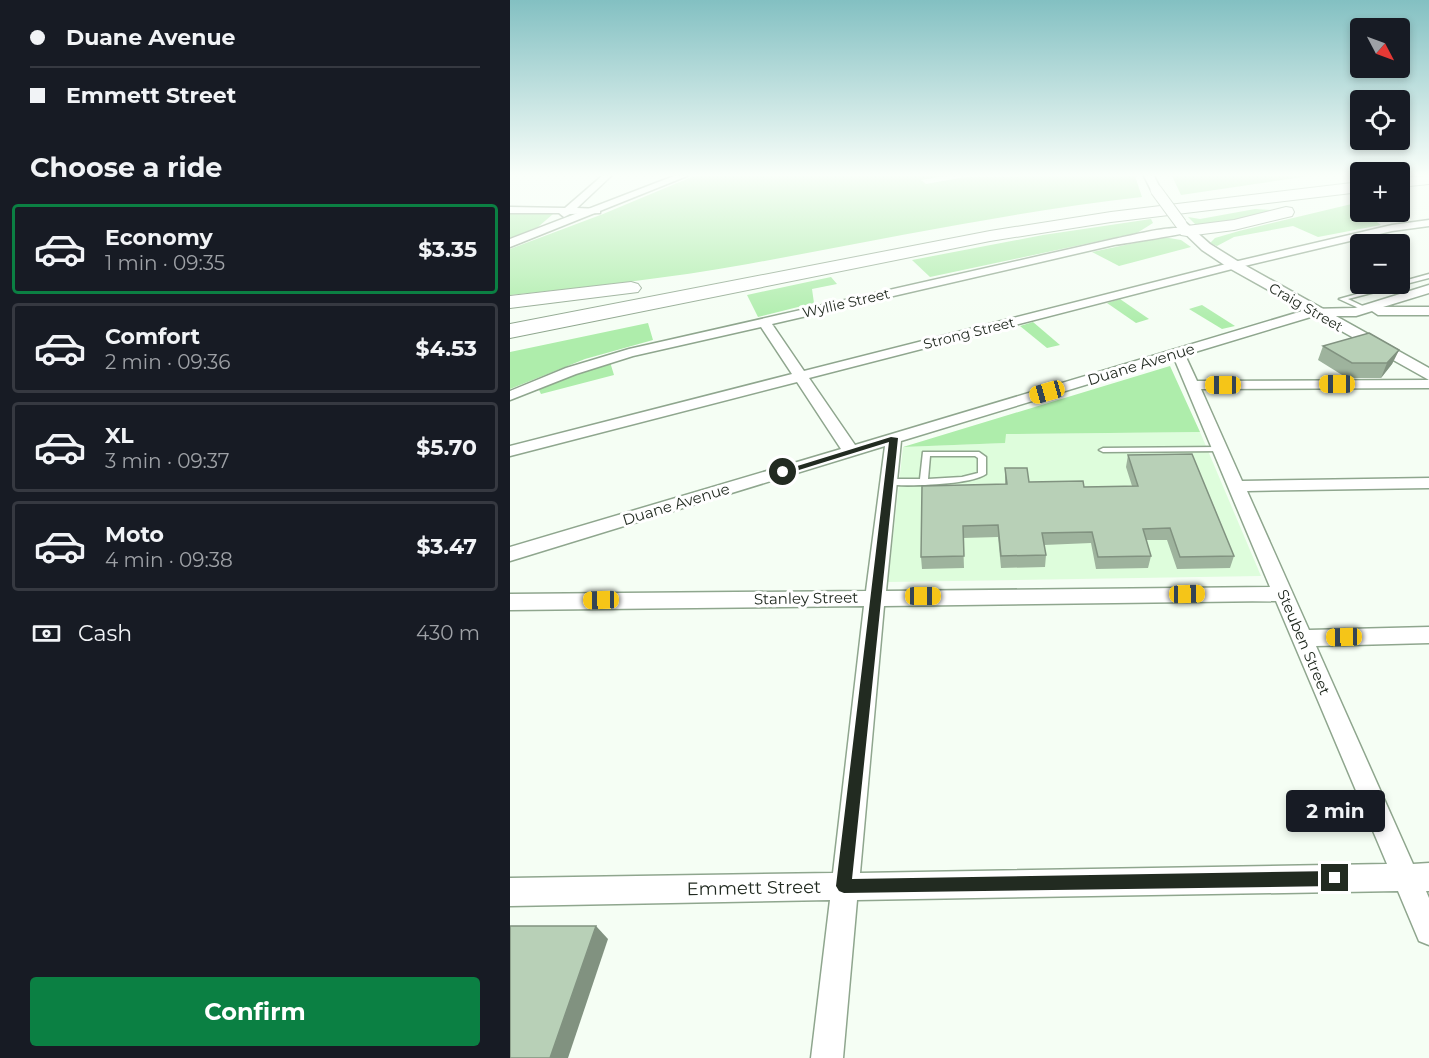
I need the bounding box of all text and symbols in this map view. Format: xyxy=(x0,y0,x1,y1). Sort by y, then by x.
north arrow xyxy=(1350,18,1410,78)
map controls xyxy=(1350,18,1410,294)
text: Duane Avenue xyxy=(66,24,235,51)
text: Emmett Street xyxy=(66,82,236,109)
button: locate xyxy=(1350,90,1410,150)
text: Choose a ride xyxy=(30,151,222,184)
button: + xyxy=(1350,162,1410,222)
icon: car xyxy=(33,222,87,276)
text: Economy xyxy=(105,224,213,251)
button: − xyxy=(1350,234,1410,294)
text: $3.35 xyxy=(418,236,477,263)
text: 1 min · 09:35 xyxy=(105,251,225,275)
street label: Craig Street xyxy=(1266,279,1347,336)
street label: Wyllie Street xyxy=(801,284,892,322)
street label: Strong Street xyxy=(921,313,1017,353)
icon: car xyxy=(33,321,87,375)
text: Comfort xyxy=(105,323,200,350)
text: $4.53 xyxy=(415,335,477,362)
street label: Duane Avenue xyxy=(1085,339,1197,389)
text: 2 min · 09:36 xyxy=(105,350,230,374)
car xyxy=(1319,375,1355,393)
car xyxy=(1205,376,1241,394)
car xyxy=(1027,378,1067,406)
icon: car xyxy=(33,420,87,474)
text: XL xyxy=(105,422,134,449)
text: $5.70 xyxy=(416,434,477,461)
text: 3 min · 09:37 xyxy=(105,449,230,473)
route start xyxy=(769,458,796,485)
street label: Duane Avenue xyxy=(620,479,732,529)
icon: car xyxy=(33,519,87,573)
text: Moto xyxy=(105,521,164,548)
text: $3.47 xyxy=(416,533,477,560)
text: 4 min · 09:38 xyxy=(105,548,233,572)
car xyxy=(1169,585,1205,603)
street label: Steuben Street xyxy=(1273,586,1335,698)
car xyxy=(905,587,941,605)
street label: Stanley Street xyxy=(754,588,858,608)
car xyxy=(583,591,619,609)
icon: cash xyxy=(30,617,63,650)
text: Cash xyxy=(78,620,132,647)
text: 430 m xyxy=(416,621,480,645)
car xyxy=(1326,628,1362,646)
callout: 2 min xyxy=(1286,791,1384,833)
text: 2 min xyxy=(1306,799,1365,823)
route end xyxy=(1321,864,1348,891)
street label: Emmett Street xyxy=(687,876,821,900)
button: Confirm xyxy=(30,977,480,1046)

